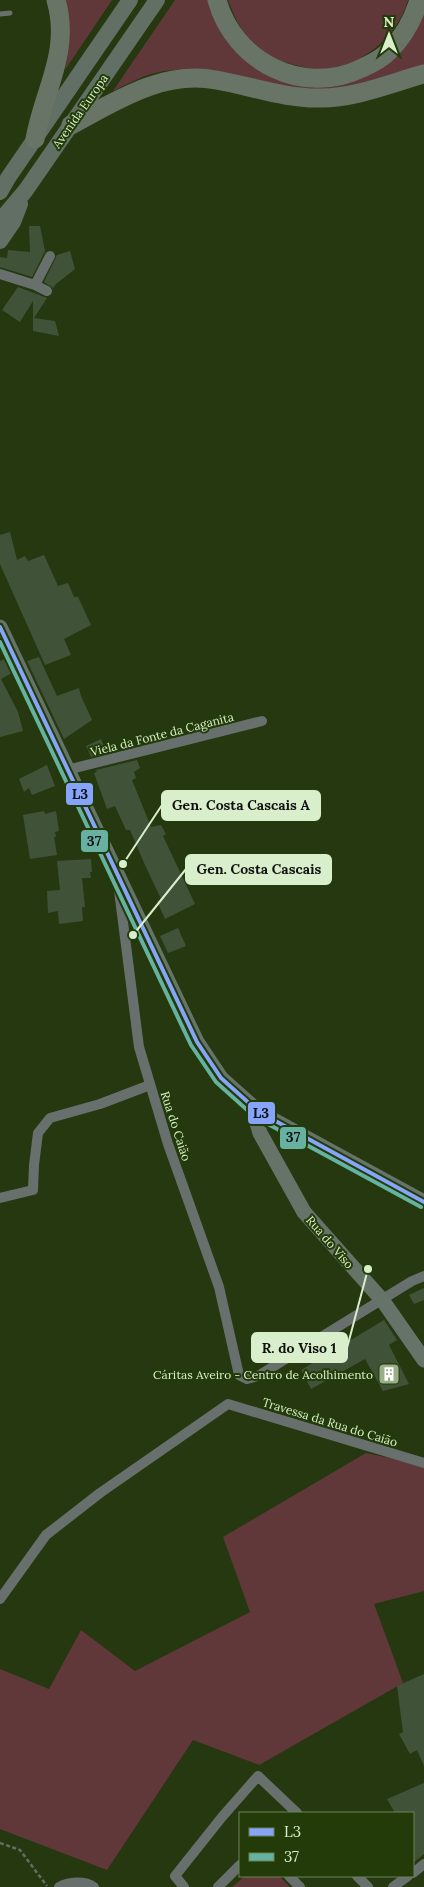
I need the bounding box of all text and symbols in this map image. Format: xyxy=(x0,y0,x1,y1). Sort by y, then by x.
north arrow xyxy=(364,10,414,60)
text: N xyxy=(384,13,395,31)
street label: Avenida Europa xyxy=(48,71,111,152)
street label: Viela da Fonte da Caganita xyxy=(88,709,235,759)
line badge: L3 xyxy=(65,782,94,806)
text: L3 xyxy=(72,785,88,803)
callout: Gen. Costa Cascais A xyxy=(162,791,320,820)
text: Gen. Costa Cascais A xyxy=(172,796,311,814)
line badge: 37 xyxy=(80,829,109,853)
text: 37 xyxy=(87,832,102,850)
callout: Gen. Costa Cascais xyxy=(186,855,331,884)
text: Gen. Costa Cascais xyxy=(197,860,322,878)
street label: Rua do Caião xyxy=(158,1089,194,1163)
line badge: L3 xyxy=(247,1101,276,1125)
text: L3 xyxy=(253,1104,269,1122)
line badge: 37 xyxy=(279,1126,307,1150)
text: 37 xyxy=(286,1128,301,1146)
street label: Rua do Viso xyxy=(303,1213,357,1271)
callout: R. do Viso 1 xyxy=(252,1333,347,1362)
text: R. do Viso 1 xyxy=(262,1339,337,1357)
building icon: Cáritas Aveiro - Centro de Acolhimento xyxy=(377,1362,401,1386)
place label: Cáritas Aveiro - Centro de Acolhimento xyxy=(153,1367,373,1382)
street label: Travessa da Rua do Caião xyxy=(261,1394,399,1450)
legend xyxy=(239,1812,414,1877)
text: L3 xyxy=(284,1822,301,1841)
text: 37 xyxy=(284,1847,299,1866)

